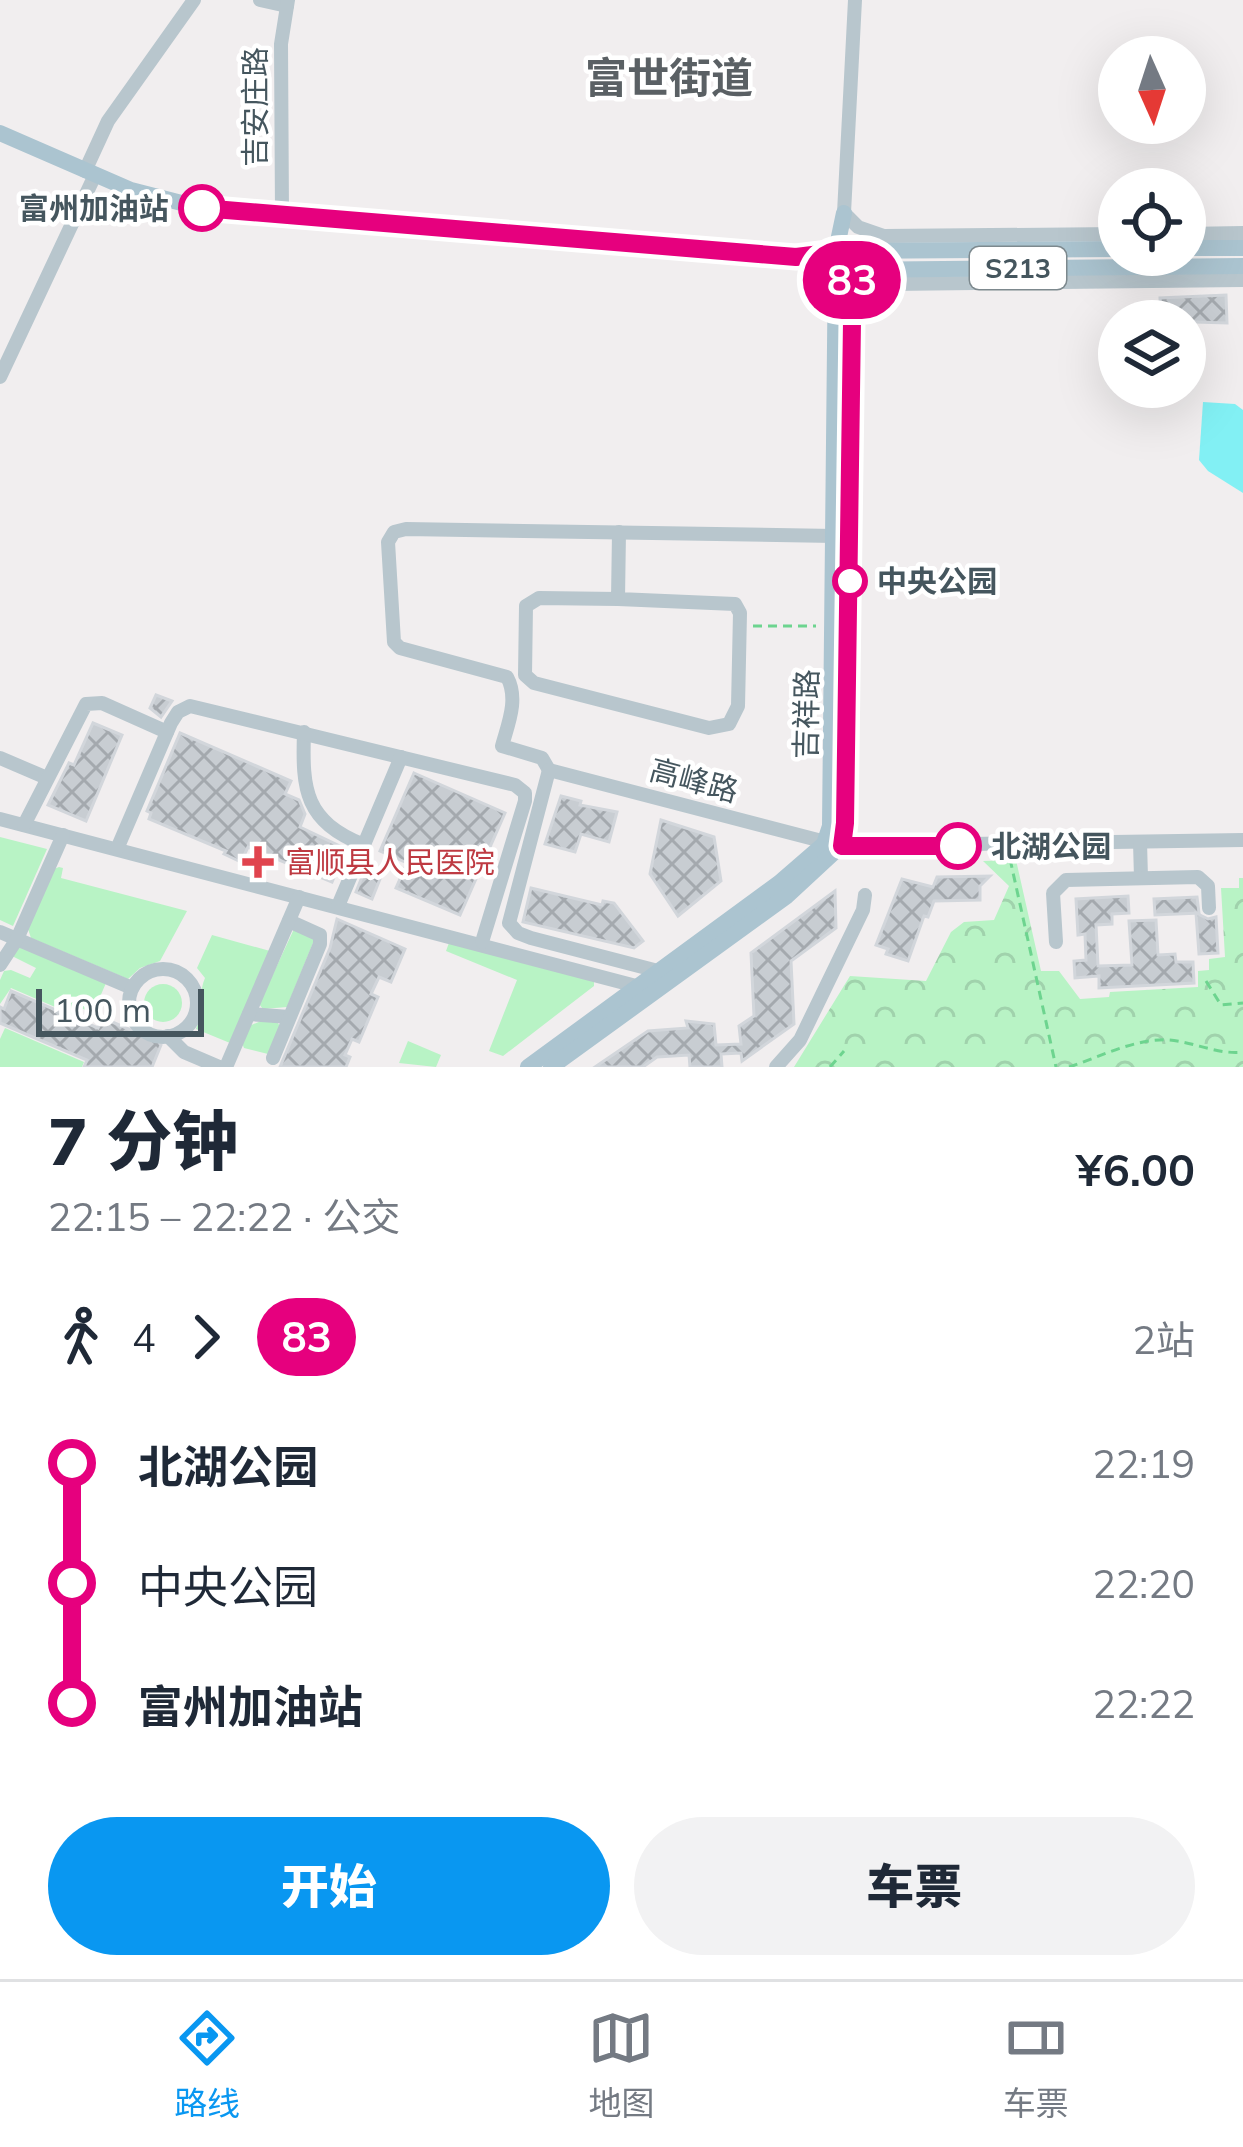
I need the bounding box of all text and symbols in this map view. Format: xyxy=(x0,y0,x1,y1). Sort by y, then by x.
north arrow xyxy=(1098,36,1206,144)
map controls xyxy=(1098,36,1206,408)
street label: 吉安庄路 xyxy=(236,47,274,167)
district label: 富世街道 xyxy=(585,51,753,104)
button: locate xyxy=(1098,168,1206,276)
marker: 富州加油站 xyxy=(180,186,224,230)
place label: 富州加油站 xyxy=(19,189,169,227)
line badge: 83 xyxy=(798,241,906,319)
road number: S213 xyxy=(970,247,1066,289)
text: 83 xyxy=(827,253,877,306)
button: layers xyxy=(1098,300,1206,408)
place label: 中央公园 xyxy=(877,562,997,600)
marker: 中央公园 xyxy=(834,565,866,597)
street label: 吉祥路 xyxy=(786,669,826,759)
street label: 高峰路 xyxy=(646,750,742,810)
marker: 北湖公园 xyxy=(936,824,980,868)
place label: 北湖公园 xyxy=(991,827,1111,865)
place label: 富顺县人民医院 xyxy=(285,843,495,881)
marker: 富顺县人民医院 xyxy=(242,846,274,878)
scale bar xyxy=(36,983,204,1036)
text: 100 m xyxy=(54,989,151,1030)
text: 7 分钟 xyxy=(48,1099,238,1182)
text: ¥6.00 xyxy=(1076,1141,1195,1197)
text: 22:15 – 22:22 · 公交 xyxy=(48,1192,400,1241)
icon: walk xyxy=(48,1304,114,1370)
icon: forward xyxy=(173,1304,239,1370)
text: 83 xyxy=(281,1310,332,1363)
text: 4 xyxy=(132,1313,155,1362)
text: 2站 xyxy=(1133,1315,1195,1364)
text: 北湖公园 xyxy=(138,1438,318,1494)
text: 22:19 xyxy=(1093,1439,1195,1488)
text: 中央公园 xyxy=(138,1558,318,1614)
text: 22:20 xyxy=(1093,1559,1195,1608)
text: 富州加油站 xyxy=(138,1678,363,1734)
text: 22:22 xyxy=(1093,1679,1195,1728)
button: 开始 xyxy=(48,1817,610,1955)
button: 车票 xyxy=(634,1817,1195,1955)
tab: 路线 xyxy=(174,2005,240,2125)
tab: 地图 xyxy=(588,2005,654,2125)
tab: 车票 xyxy=(1003,2005,1069,2125)

